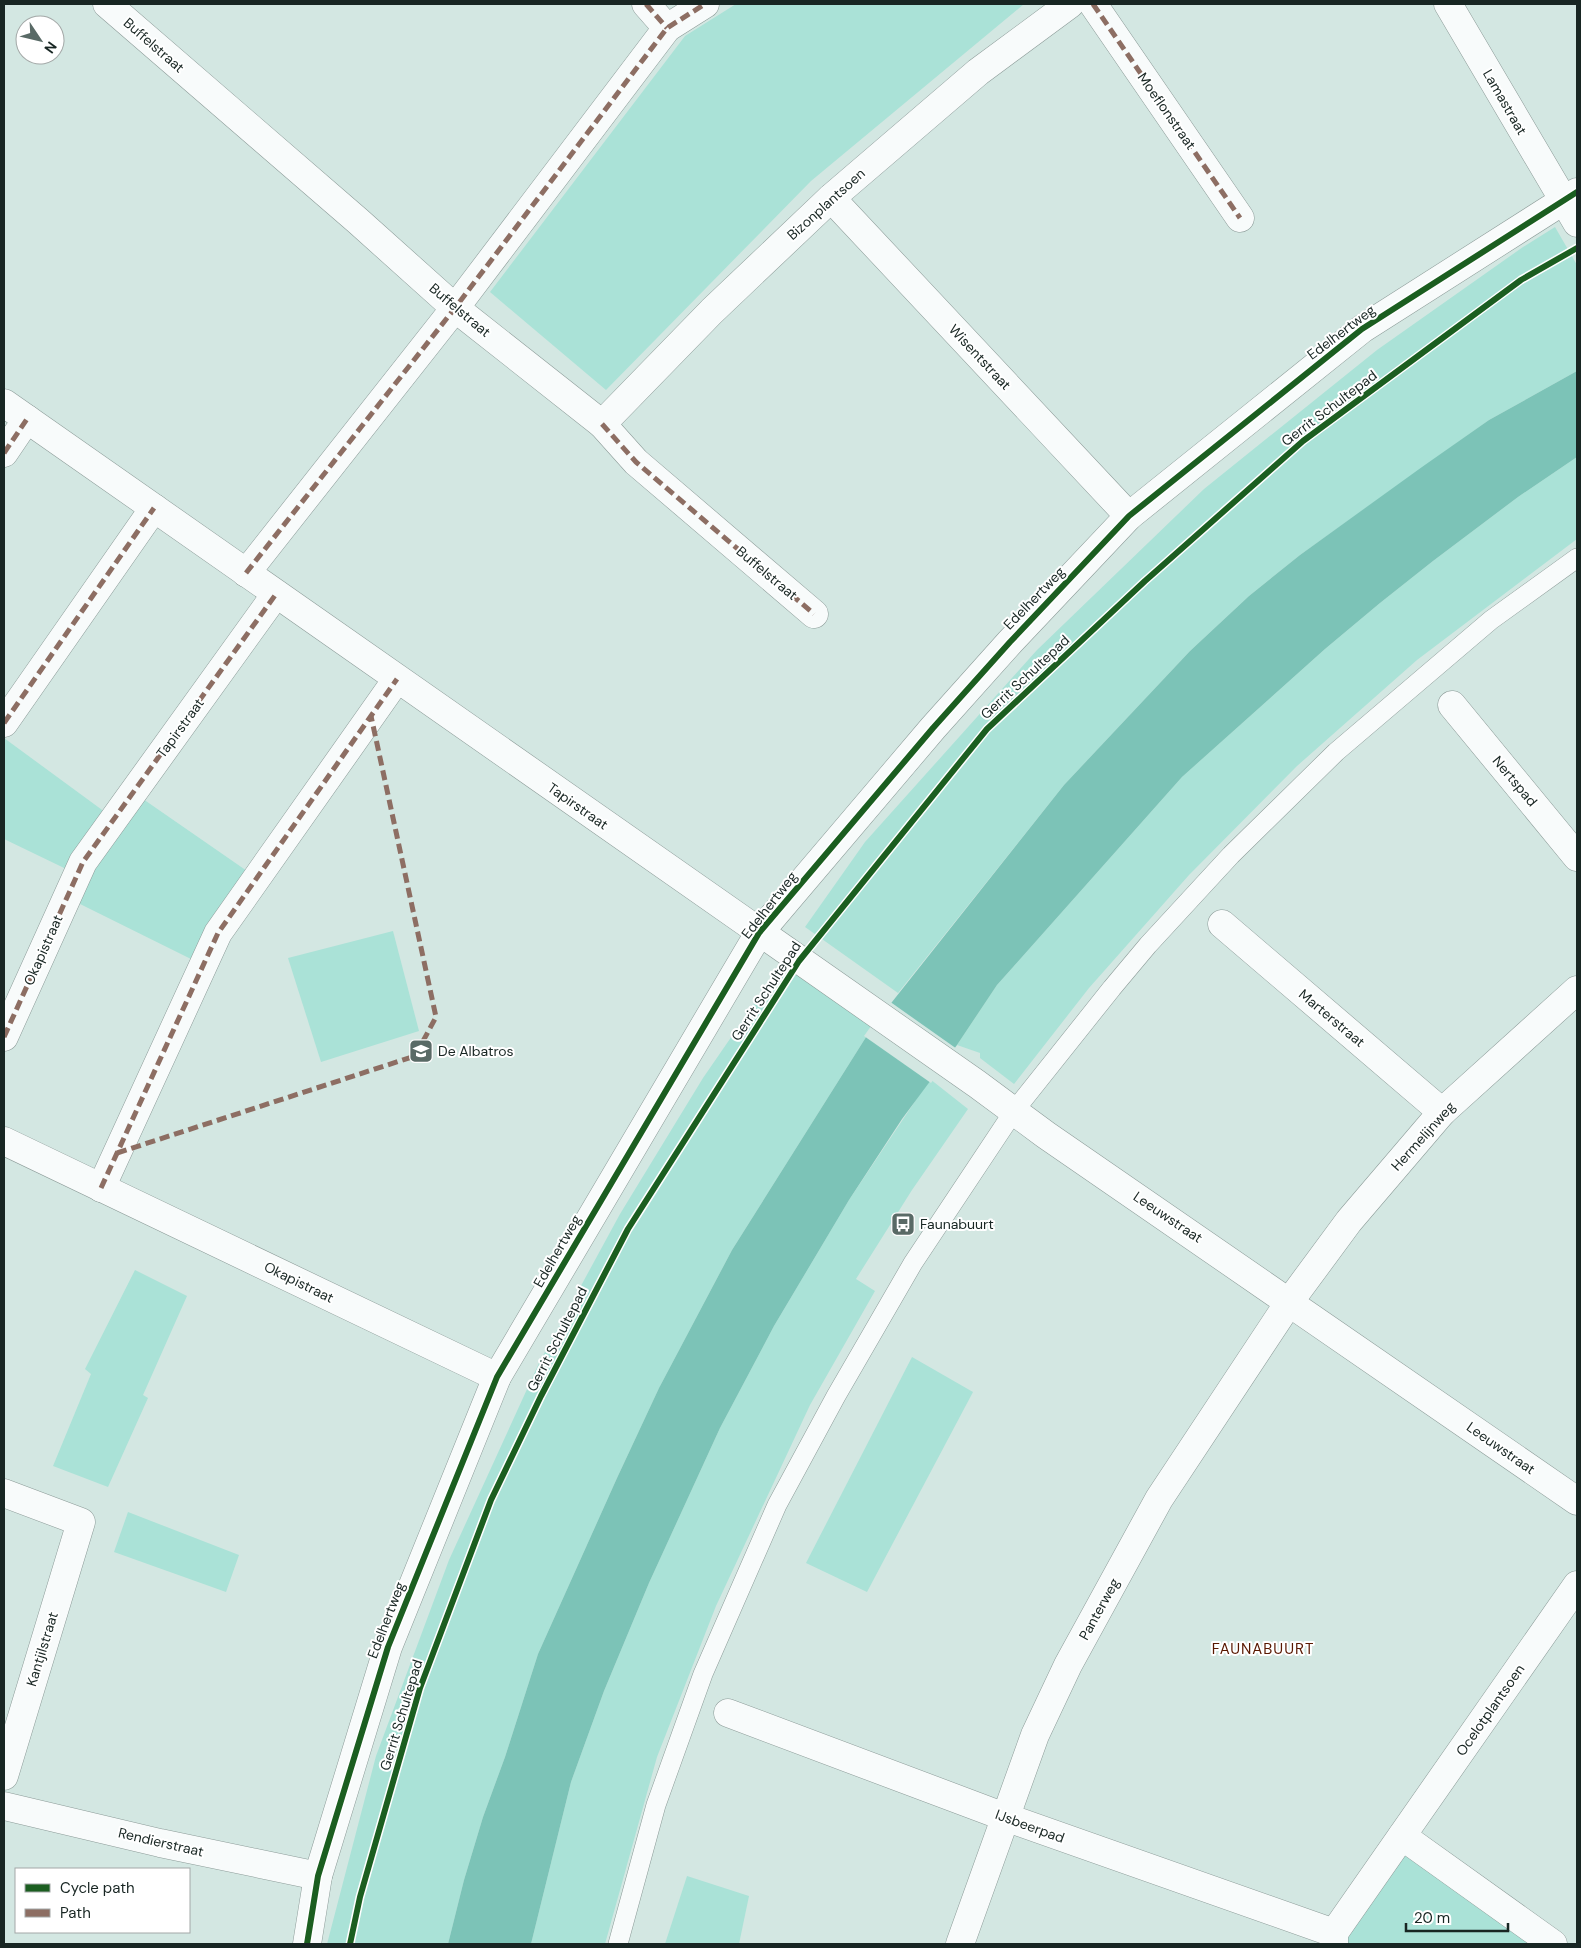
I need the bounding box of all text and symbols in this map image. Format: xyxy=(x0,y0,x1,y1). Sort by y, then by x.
street label: Buffelstraat xyxy=(120,14,188,76)
north arrow xyxy=(15,15,65,65)
text: N xyxy=(40,38,61,57)
street label: Lamastraat xyxy=(1479,66,1531,138)
street label: Moeflonstraat xyxy=(1134,69,1200,153)
street label: Bizonplantsoen xyxy=(783,164,869,244)
street label: Buffelstraat xyxy=(426,279,494,341)
street label: Edelhertweg xyxy=(1303,300,1379,363)
street label: Wisentstraat xyxy=(945,320,1015,394)
street label: Gerrit Schultepad xyxy=(1278,366,1380,450)
street label: Buffelstraat xyxy=(733,542,801,604)
street label: Edelhertweg xyxy=(1000,563,1069,633)
street label: Gerrit Schultepad xyxy=(977,631,1073,723)
street label: Tapirstraat xyxy=(152,695,208,761)
street label: Nertspad xyxy=(1489,752,1541,810)
street label: Tapirstraat xyxy=(544,779,612,833)
street label: Edelhertweg xyxy=(737,868,801,942)
street label: Okapistraat xyxy=(19,912,67,988)
street label: Gerrit Schultepad xyxy=(727,938,805,1044)
street label: Marterstraat xyxy=(1295,985,1369,1051)
school or university icon: De Albatros xyxy=(408,1038,434,1064)
place label: De Albatros xyxy=(438,1042,514,1060)
street label: Hermelijnweg xyxy=(1387,1097,1459,1174)
street label: Leeuwstraat xyxy=(1130,1187,1206,1247)
street label: Edelhertweg xyxy=(529,1211,585,1290)
bus stop icon: Faunabuurt xyxy=(890,1211,916,1237)
place label: Faunabuurt xyxy=(920,1215,994,1233)
street label: Okapistraat xyxy=(261,1257,337,1307)
street label: Gerrit Schultepad xyxy=(523,1284,591,1394)
street label: Leeuwstraat xyxy=(1463,1418,1539,1478)
street label: Panterweg xyxy=(1075,1575,1123,1643)
street label: Edelhertweg xyxy=(363,1579,409,1661)
street label: Kantjilstraat xyxy=(22,1610,62,1688)
district label: FAUNABUURT xyxy=(1212,1639,1314,1659)
street label: Gerrit Schultepad xyxy=(376,1657,426,1773)
street label: Ocelotplantsoen xyxy=(1452,1661,1528,1759)
street label: IJsbeerpad xyxy=(993,1805,1067,1847)
street label: Rendierstraat xyxy=(117,1823,205,1861)
legend xyxy=(15,1868,190,1933)
text: Cycle path xyxy=(60,1878,135,1898)
scale bar xyxy=(1406,1900,1508,1932)
text: Path xyxy=(60,1903,91,1923)
text: 20 m xyxy=(1414,1908,1450,1928)

